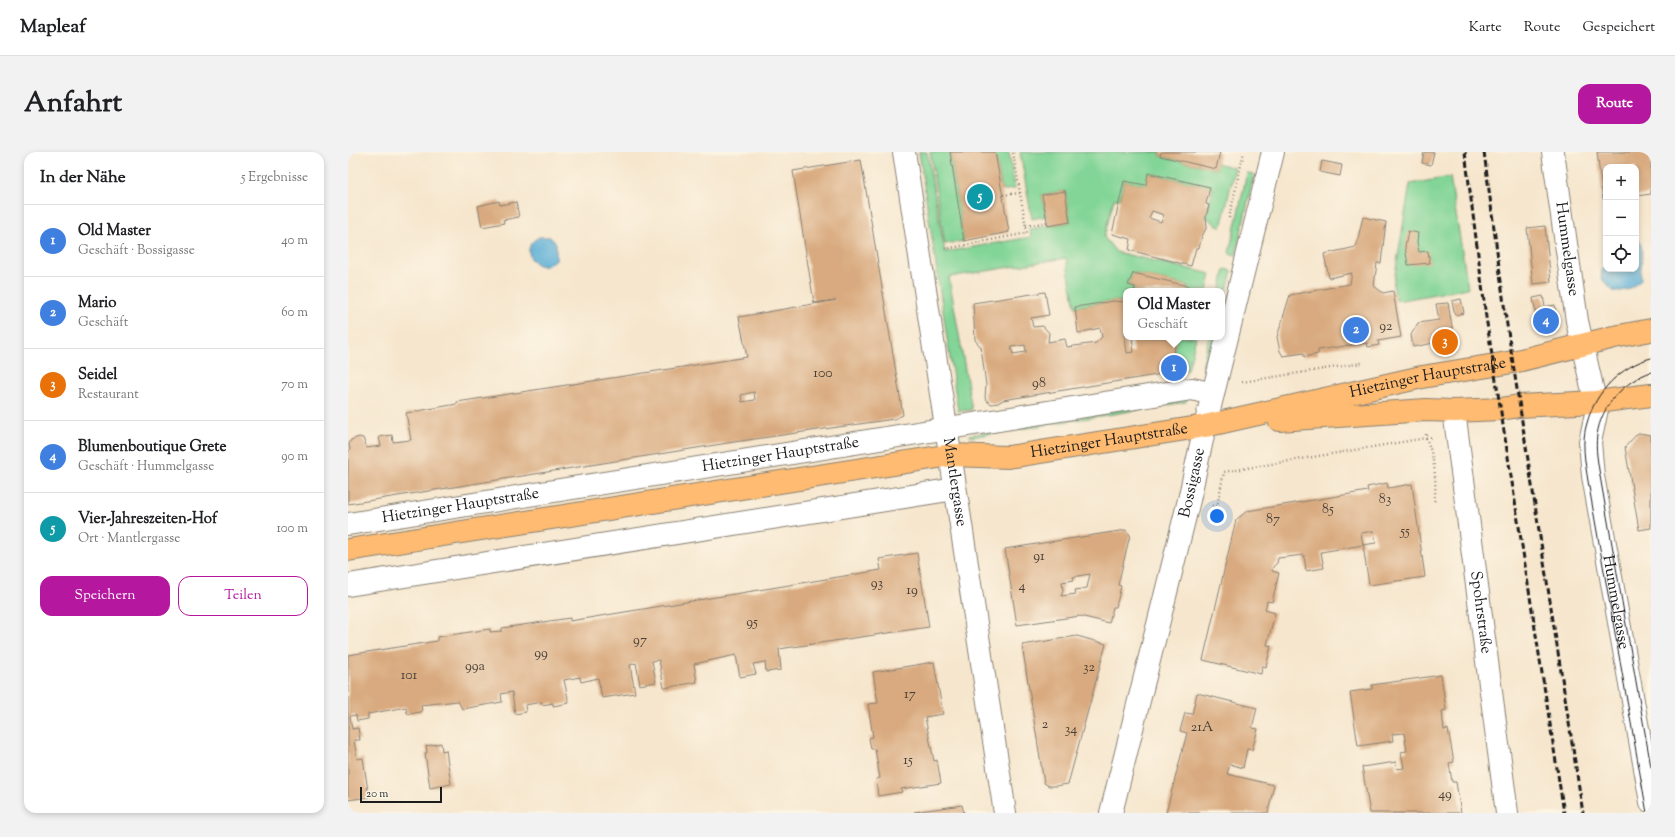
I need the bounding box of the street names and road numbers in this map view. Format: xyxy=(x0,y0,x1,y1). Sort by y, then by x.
street label: Hummelgasse xyxy=(1549,200,1585,298)
street label: Hietzinger Hauptstraße xyxy=(1347,352,1508,404)
street label: Hietzinger Hauptstraße xyxy=(1029,417,1190,465)
street label: Hietzinger Hauptstraße xyxy=(700,431,861,479)
street label: Mantlergasse xyxy=(936,436,973,528)
street label: Bossigasse xyxy=(1173,446,1211,520)
street label: Hietzinger Hauptstraße xyxy=(380,482,541,530)
street label: Hummelgasse xyxy=(1596,553,1635,651)
street label: Spohrstraße xyxy=(1464,569,1497,655)

